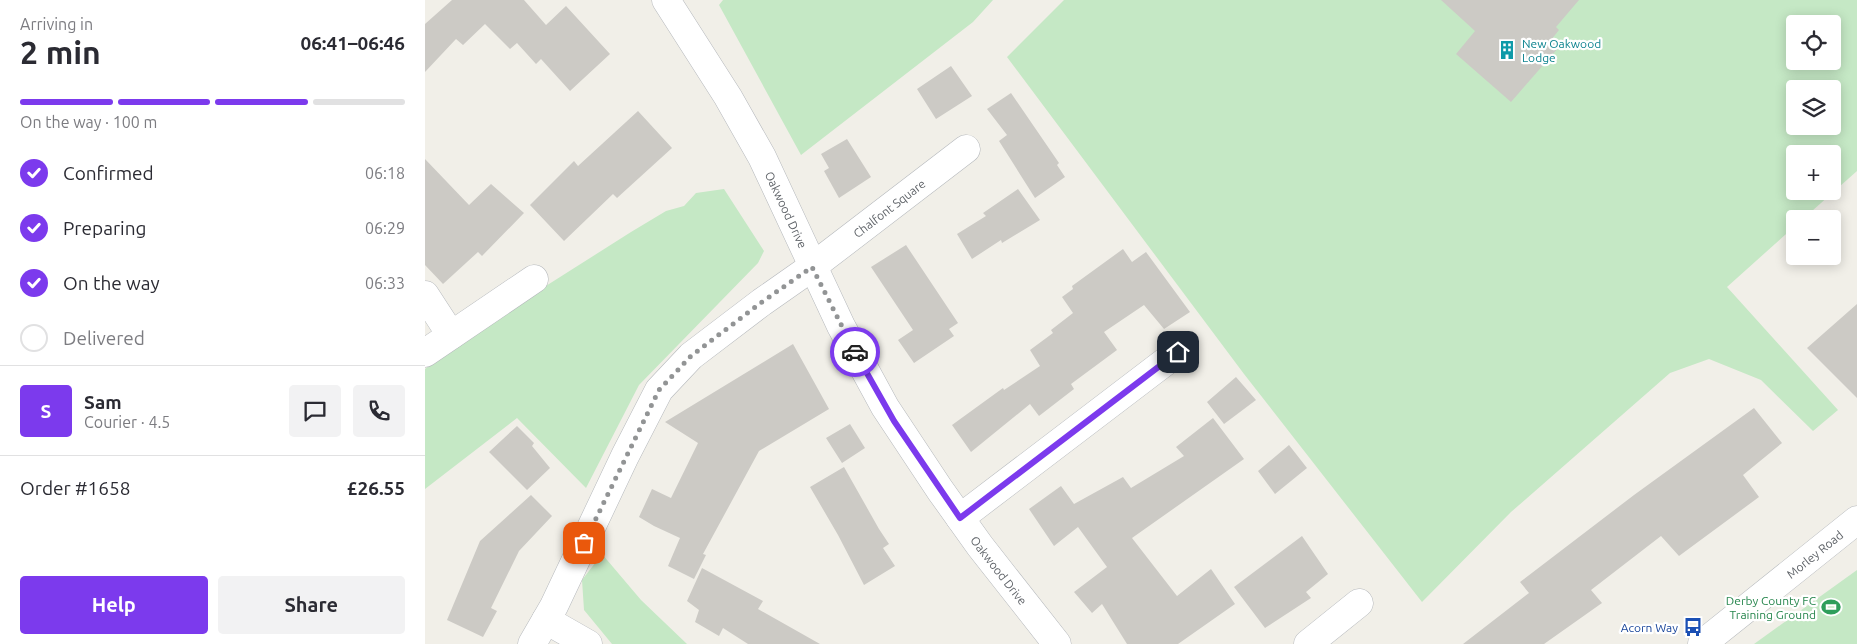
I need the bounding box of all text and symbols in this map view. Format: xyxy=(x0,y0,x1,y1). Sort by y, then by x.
text: Arriving in xyxy=(20,15,93,33)
map controls xyxy=(1786,15,1841,265)
button: locate xyxy=(1786,15,1841,70)
text: 06:41–06:46 xyxy=(300,32,405,54)
text: 2 min xyxy=(20,34,101,70)
place label: New Oakwood Lodge xyxy=(1522,37,1601,64)
building icon: New Oakwood Lodge xyxy=(1496,39,1518,61)
button: layers xyxy=(1786,80,1841,135)
text: On the way · 100 m xyxy=(20,113,157,131)
button: + xyxy=(1786,145,1841,200)
icon: check xyxy=(20,159,48,187)
text: Confirmed xyxy=(63,162,154,184)
text: 06:18 xyxy=(365,164,405,182)
street label: Oakwood Drive xyxy=(763,169,810,250)
street label: Chalfont Square xyxy=(850,176,927,240)
button: − xyxy=(1786,210,1841,265)
icon: check xyxy=(20,214,48,242)
text: Preparing xyxy=(63,217,147,239)
text: 06:29 xyxy=(365,219,405,237)
icon: check xyxy=(20,269,48,297)
text: On the way xyxy=(63,272,160,294)
text: 06:33 xyxy=(365,274,405,292)
text: Delivered xyxy=(63,327,145,349)
courier xyxy=(830,327,880,377)
pin xyxy=(1157,331,1199,373)
icon: car xyxy=(841,338,869,366)
icon: home xyxy=(1164,338,1192,366)
button: chat xyxy=(289,385,341,437)
button: phone xyxy=(353,385,405,437)
text: Sam xyxy=(84,391,122,413)
text: S xyxy=(41,400,51,422)
text: Courier · 4.5 xyxy=(84,413,170,431)
text: Order #1658 xyxy=(20,477,130,499)
text: £26.55 xyxy=(347,477,405,499)
pin xyxy=(563,522,605,564)
street label: Morley Road xyxy=(1784,528,1845,580)
icon: bag xyxy=(570,529,598,557)
street label: Oakwood Drive xyxy=(968,533,1030,607)
button: Help xyxy=(20,576,208,634)
button: Share xyxy=(218,576,405,634)
place label: Derby County FC Training Ground xyxy=(1726,594,1817,621)
sports icon: Derby County FC Training Ground xyxy=(1820,596,1842,618)
bus stop icon: Acorn Way xyxy=(1682,616,1704,638)
place label: Acorn Way xyxy=(1621,621,1678,634)

